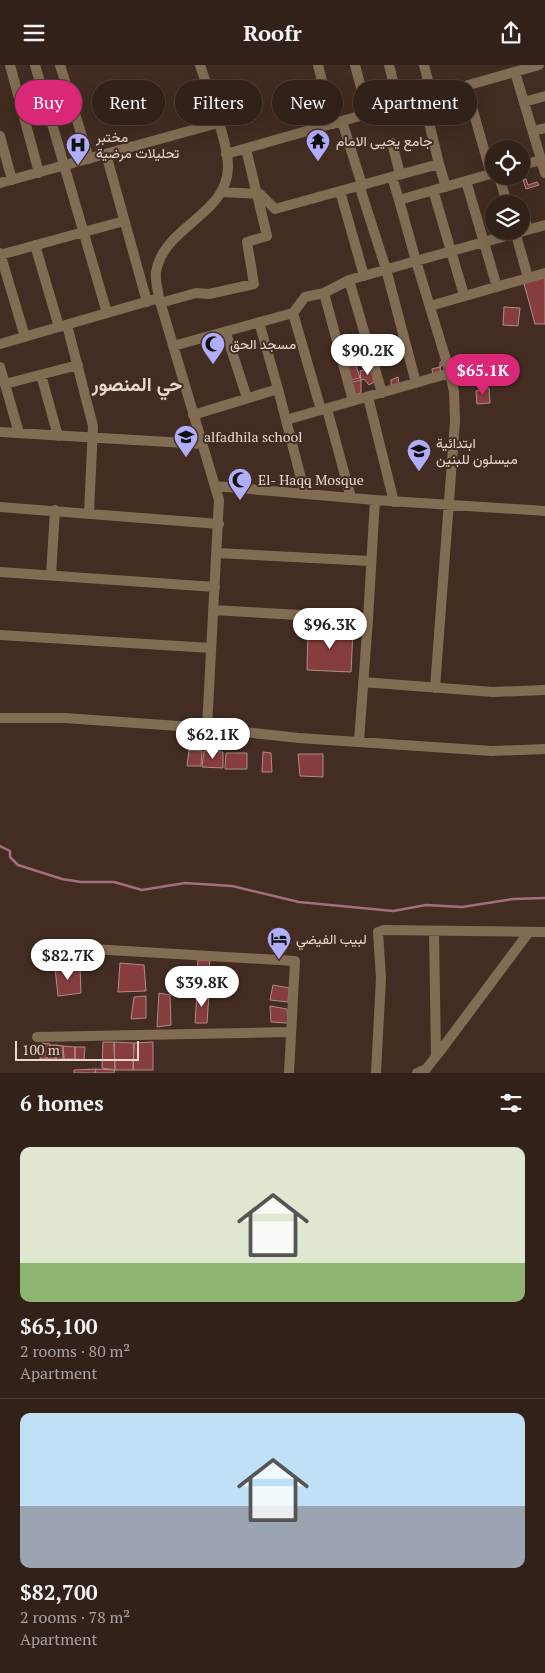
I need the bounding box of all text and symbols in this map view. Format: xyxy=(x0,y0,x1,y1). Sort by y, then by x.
text: Roofr xyxy=(243,18,302,47)
icon: menu xyxy=(20,19,48,47)
icon: share xyxy=(497,19,525,47)
chip: Buy xyxy=(15,80,82,125)
chip: Rent xyxy=(92,80,165,125)
chip: Filters xyxy=(175,80,262,125)
chip: New xyxy=(272,80,343,125)
chip: Apartment xyxy=(353,80,477,125)
place label: مختبر تحليلات مرضية xyxy=(95,127,179,162)
temple icon: جامع يحيى الامام xyxy=(305,128,331,162)
place label: جامع يحيى الامام xyxy=(336,131,432,152)
hospital icon: مختبر تحليلات مرضية xyxy=(65,132,91,166)
map controls xyxy=(485,140,530,240)
button: locate xyxy=(485,140,530,185)
button: layers xyxy=(485,195,530,240)
mosque icon: مسجد الحق xyxy=(200,331,226,365)
pin: $90.2K xyxy=(327,333,409,376)
place label: مسجد الحق xyxy=(230,334,296,353)
text: $90.2K xyxy=(342,339,394,361)
pin: $65.1K xyxy=(442,353,524,396)
text: $65.1K xyxy=(457,359,509,381)
district label: حي المنصور xyxy=(91,371,182,401)
school or university icon: alfadhila school xyxy=(173,424,199,458)
place label: alfadhila school xyxy=(204,427,303,446)
place label: ابتدائية ميسلون للبنين xyxy=(436,433,518,468)
school or university icon: ابتدائية ميسلون للبنين xyxy=(406,438,432,472)
mosque icon: El- Haqq Mosque xyxy=(227,467,253,501)
place label: El- Haqq Mosque xyxy=(258,470,364,489)
pin: $96.3K xyxy=(289,607,371,650)
text: $96.3K xyxy=(304,613,356,635)
pin: $62.1K xyxy=(172,717,254,760)
text: $62.1K xyxy=(187,723,239,745)
hotel icon: لبيب الفيضي xyxy=(266,926,292,960)
place label: لبيب الفيضي xyxy=(296,929,367,951)
pin: $82.7K xyxy=(27,939,109,981)
text: $82.7K xyxy=(42,944,94,966)
pin: $39.8K xyxy=(161,965,243,1008)
text: $39.8K xyxy=(176,971,228,993)
scale bar xyxy=(15,1038,139,1061)
text: 100 m xyxy=(22,1040,60,1059)
text: 6 homes xyxy=(20,1089,104,1117)
icon: filters xyxy=(497,1089,525,1117)
icon: home xyxy=(228,1180,318,1270)
text: $65,100 xyxy=(20,1312,98,1340)
text: 2 rooms · 80 m² xyxy=(20,1340,130,1362)
text: Apartment xyxy=(20,1362,97,1384)
icon: home xyxy=(228,1445,318,1535)
text: $82,700 xyxy=(20,1578,98,1606)
text: 2 rooms · 78 m² xyxy=(20,1606,130,1628)
text: Apartment xyxy=(20,1628,97,1650)

